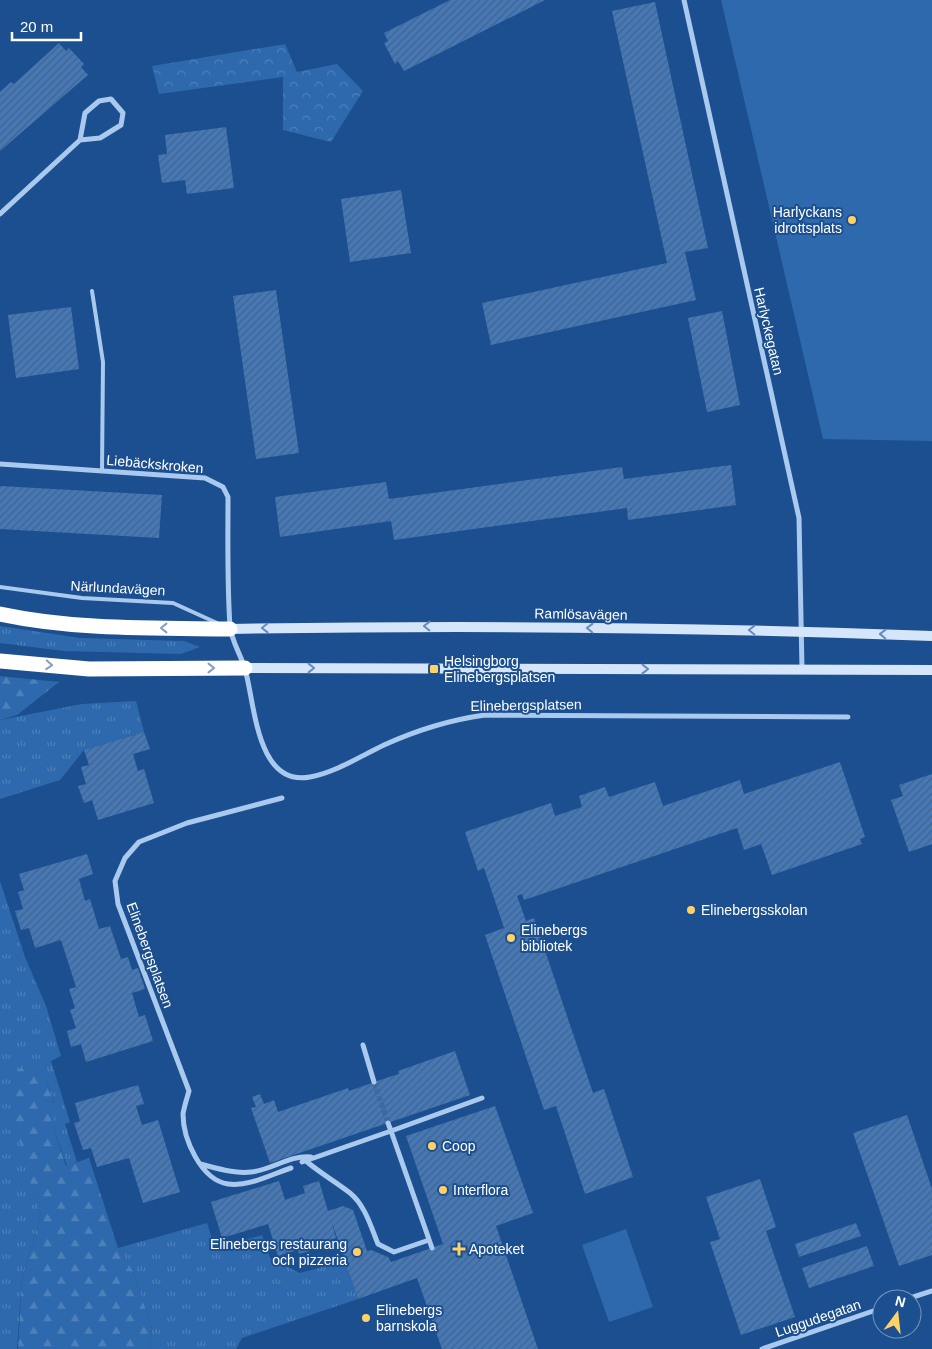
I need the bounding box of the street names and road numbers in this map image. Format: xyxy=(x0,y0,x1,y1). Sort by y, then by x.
street label: Harlyckegatan xyxy=(751,286,787,376)
street label: Liebäckskroken xyxy=(106,452,204,476)
street label: Närlundavägen xyxy=(70,578,166,598)
street label: Ramlösavägen xyxy=(534,605,628,623)
street label: Elinebergsplatsen xyxy=(470,696,582,714)
street label: Elinebergsplatsen xyxy=(123,900,177,1010)
street label: Luggudegatan xyxy=(773,1296,863,1340)

